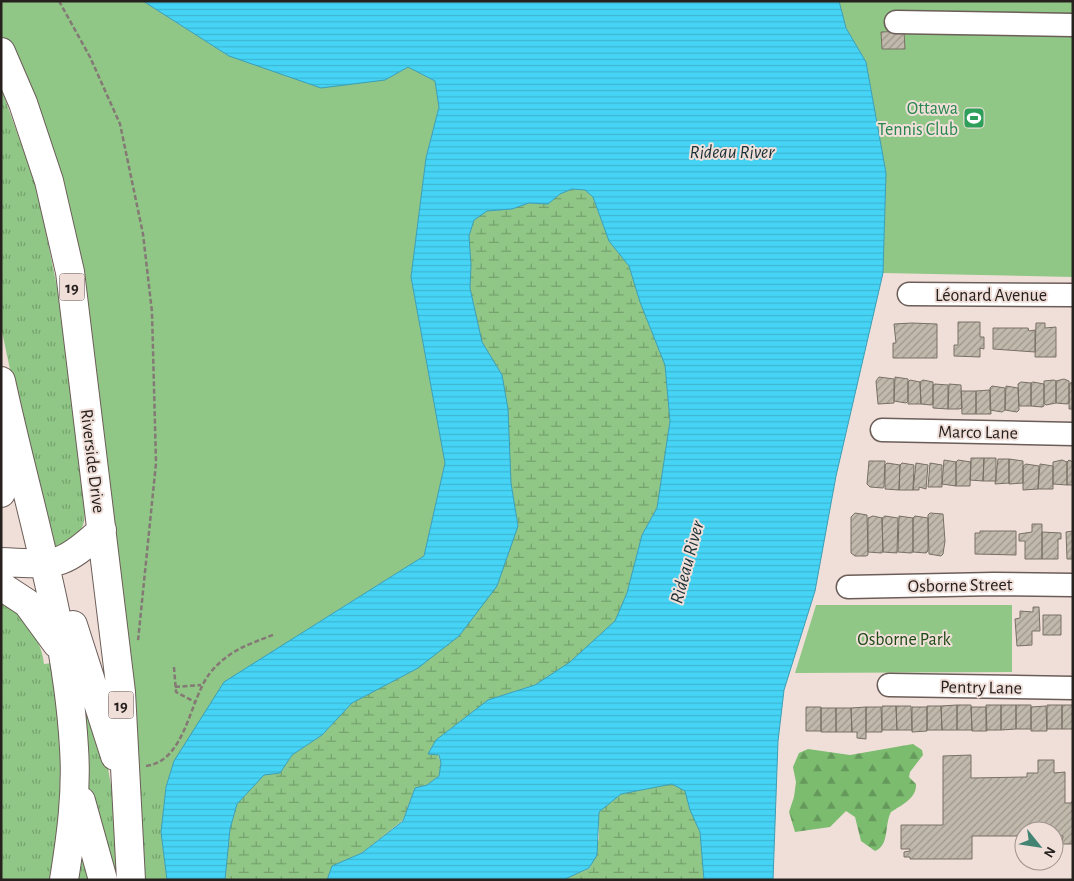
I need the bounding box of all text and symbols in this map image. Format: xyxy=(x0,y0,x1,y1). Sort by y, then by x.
place label: Ottawa Tennis Club xyxy=(877,100,958,139)
sports icon: Ottawa Tennis Club xyxy=(962,106,986,130)
water label: Rideau River xyxy=(690,143,775,162)
road number: 19 xyxy=(60,274,84,300)
street label: Léonard Avenue xyxy=(935,287,1047,305)
street label: Riverside Drive xyxy=(77,408,107,514)
street label: Marco Lane xyxy=(938,423,1018,443)
water label: Rideau River xyxy=(667,518,708,606)
street label: Osborne Street xyxy=(907,576,1013,596)
park label: Osborne Park xyxy=(857,631,952,649)
street label: Pentry Lane xyxy=(940,678,1022,698)
road number: 19 xyxy=(108,692,134,718)
north arrow xyxy=(1014,821,1064,871)
text: N xyxy=(1041,844,1058,860)

